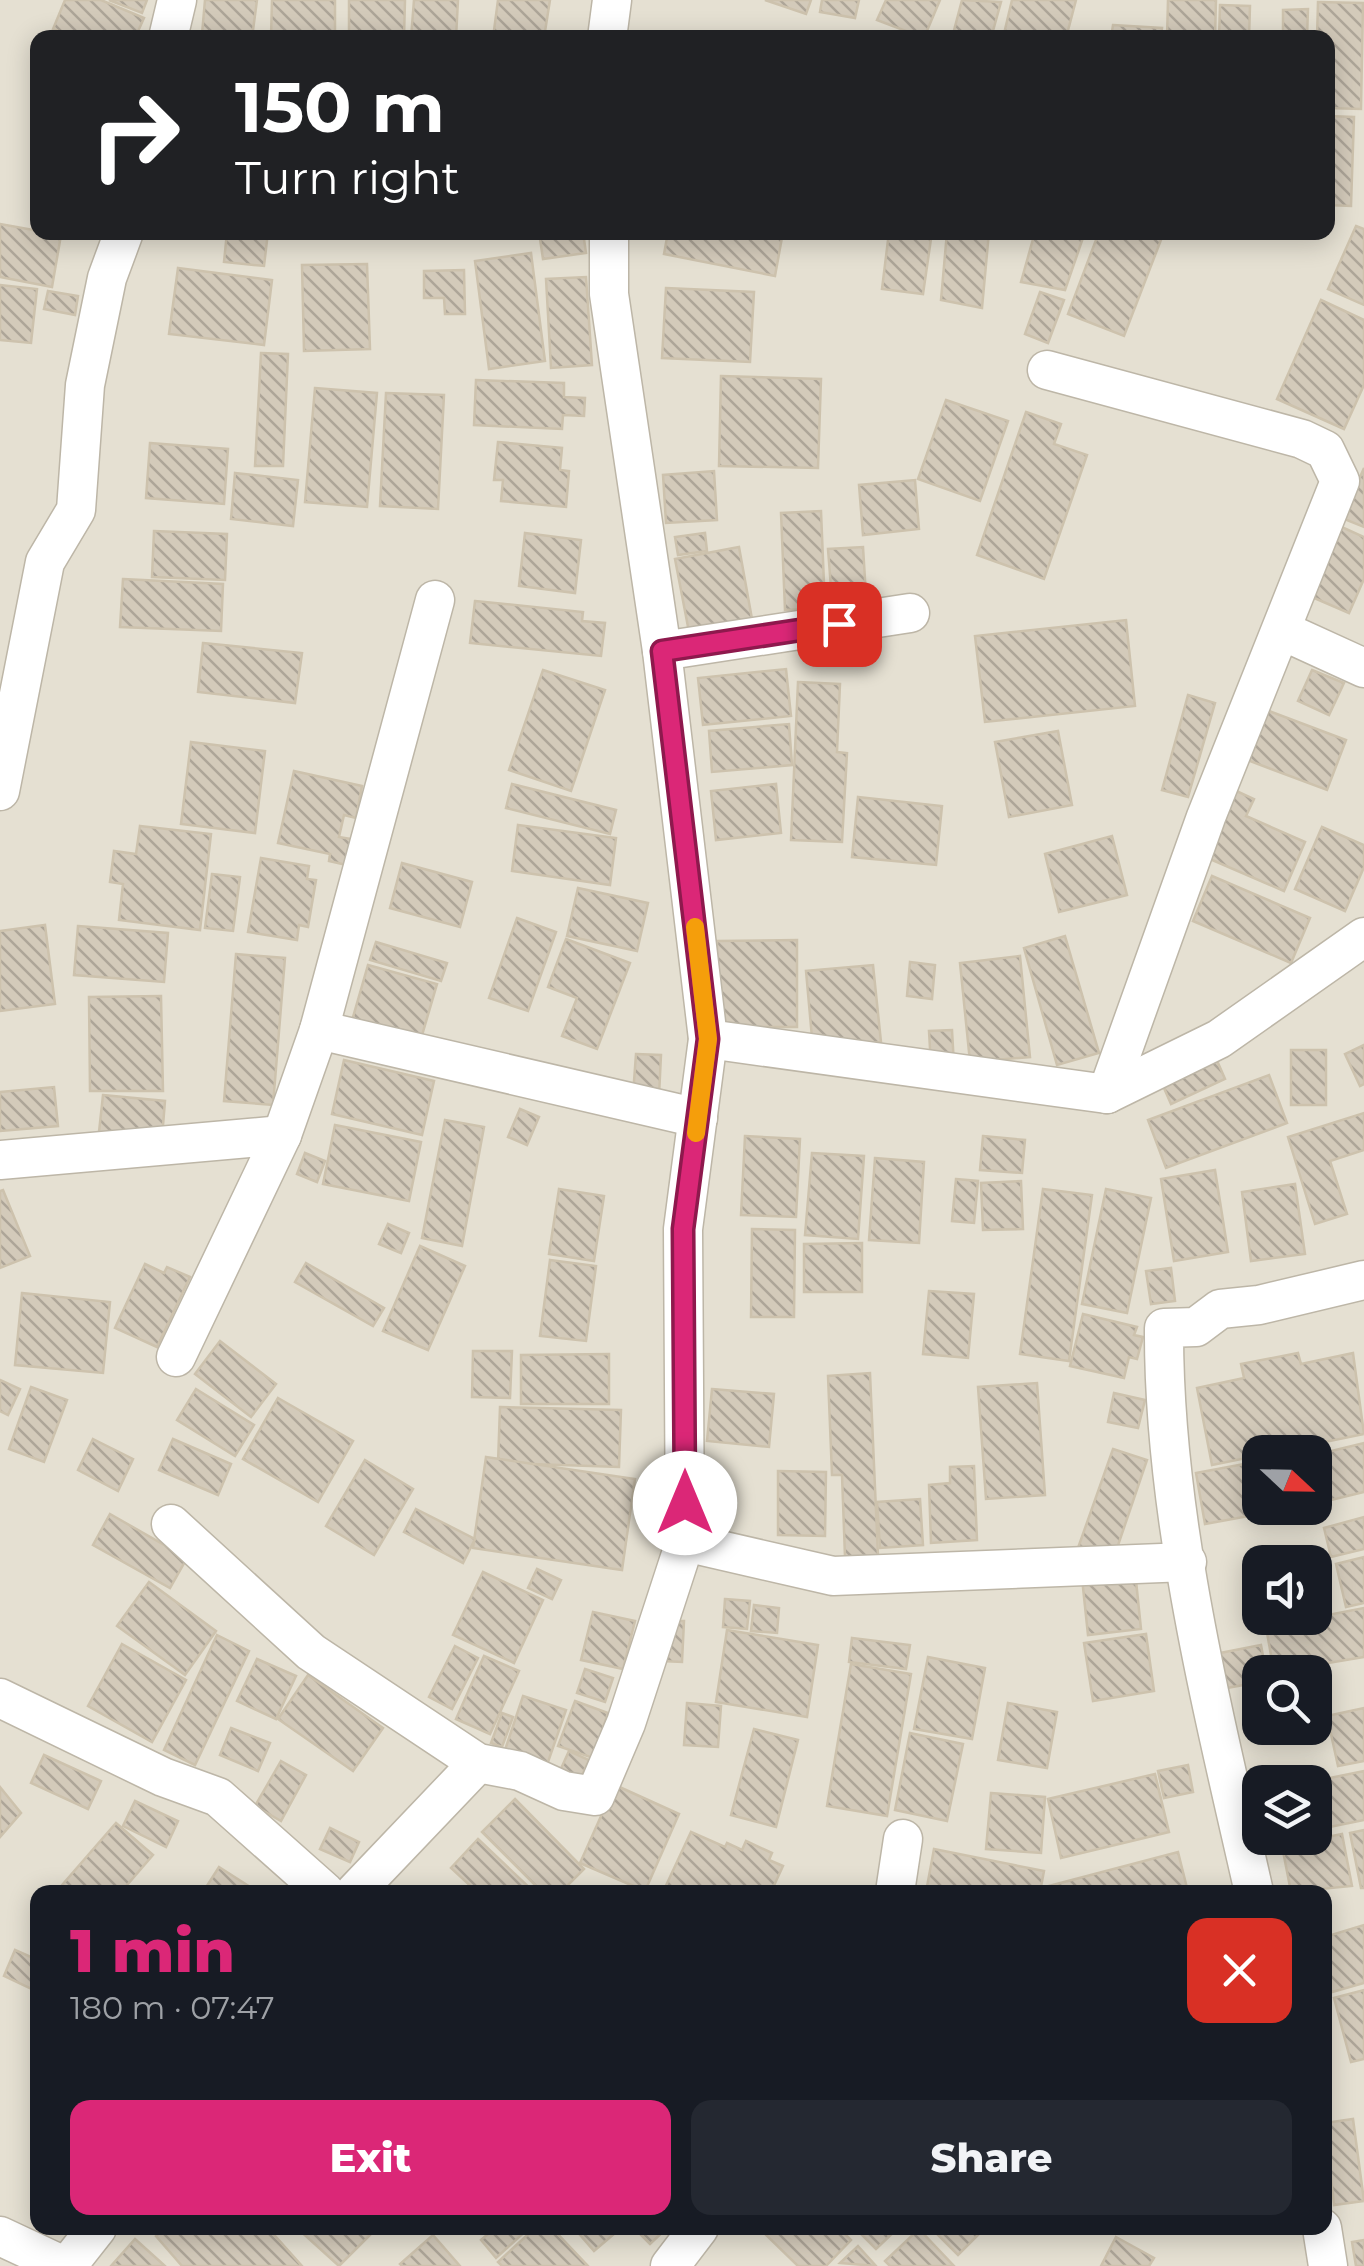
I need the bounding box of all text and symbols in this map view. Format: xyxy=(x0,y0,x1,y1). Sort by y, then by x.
text: 150 m xyxy=(235,64,445,150)
icon: right xyxy=(70,70,200,200)
text: Turn right xyxy=(235,150,460,205)
pin xyxy=(797,582,882,667)
icon: arrive xyxy=(812,597,867,652)
north arrow xyxy=(1242,1435,1332,1525)
map controls xyxy=(1242,1435,1332,1855)
position arrow xyxy=(633,1451,737,1555)
button: sound xyxy=(1242,1545,1332,1635)
button: search xyxy=(1242,1655,1332,1745)
button: layers xyxy=(1242,1765,1332,1855)
text: 1 min xyxy=(70,1914,235,1987)
button: close xyxy=(1187,1918,1292,2023)
text: 180 m · 07:47 xyxy=(70,1988,275,2027)
button: Exit xyxy=(70,2100,671,2215)
button: Share xyxy=(691,2100,1292,2215)

